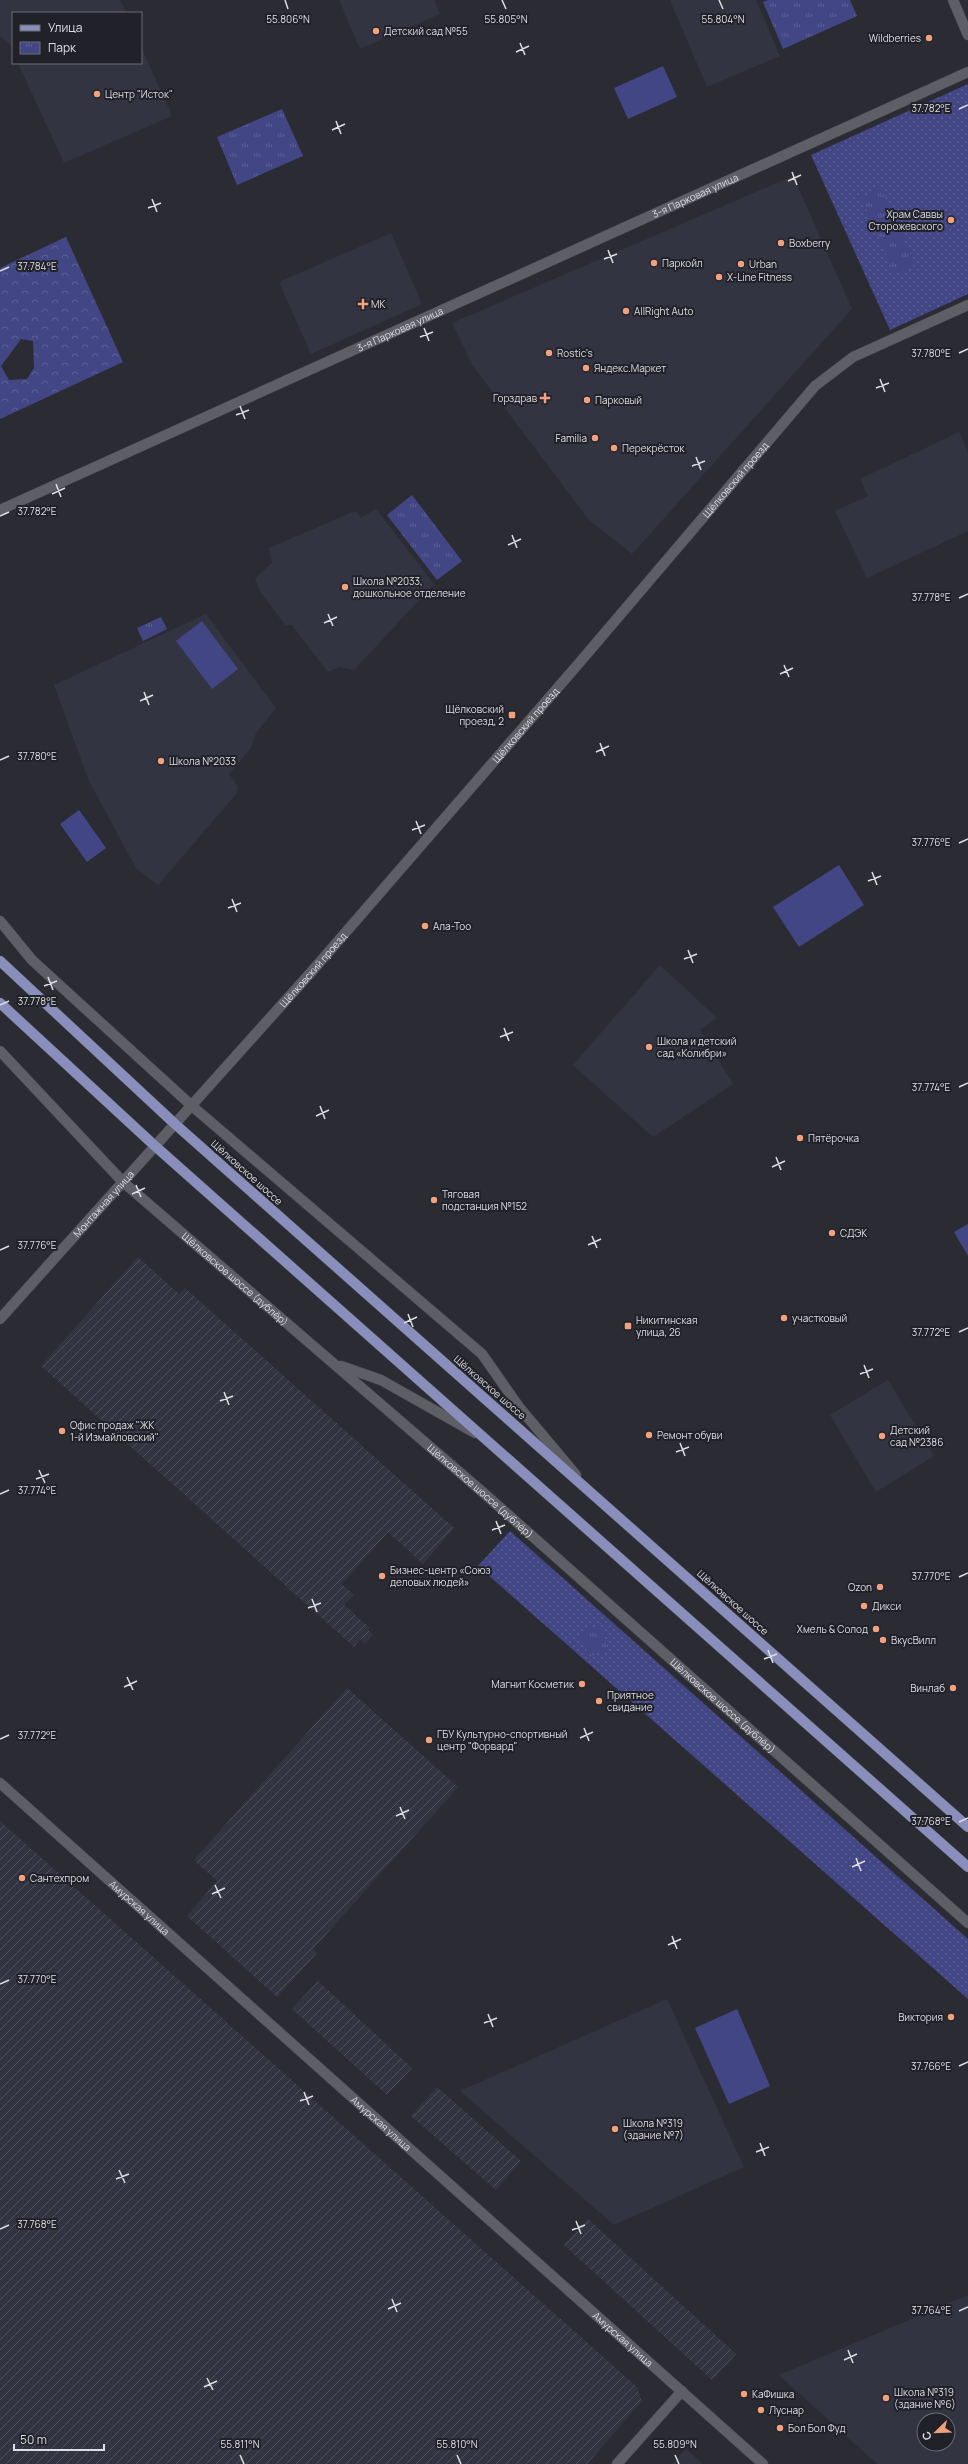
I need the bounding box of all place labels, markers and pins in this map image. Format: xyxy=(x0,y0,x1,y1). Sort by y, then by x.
place label: Детский сад №55 xyxy=(384,24,468,38)
marker: Детский сад №55 xyxy=(371,26,381,36)
place label: Wildberries xyxy=(869,31,921,45)
marker: Wildberries xyxy=(924,33,934,43)
place label: Центр "Исток" xyxy=(105,87,173,101)
marker: Центр "Исток" xyxy=(92,89,102,99)
place label: Храм Саввы Сторожевского xyxy=(868,207,943,233)
marker: Храм Саввы Сторожевского xyxy=(946,215,956,225)
place label: Boxberry xyxy=(789,236,831,250)
marker: Boxberry xyxy=(776,238,786,248)
place label: Паркойл xyxy=(662,256,703,270)
place label: Urban xyxy=(749,257,777,271)
marker: Паркойл xyxy=(649,258,659,268)
marker: Urban xyxy=(736,259,746,269)
place label: X-Line Fitness xyxy=(727,270,792,284)
marker: X-Line Fitness xyxy=(714,272,724,282)
place label: МК xyxy=(371,297,385,311)
marker: МК xyxy=(358,299,368,309)
place label: AllRight Auto xyxy=(634,304,694,318)
marker: AllRight Auto xyxy=(621,306,631,316)
place label: Rostic's xyxy=(557,346,593,360)
marker: Rostic's xyxy=(544,348,554,358)
place label: Яндекс.Маркет xyxy=(594,361,666,375)
marker: Яндекс.Маркет xyxy=(581,363,591,373)
place label: Горздрав xyxy=(493,391,538,405)
marker: Горздрав xyxy=(540,393,550,403)
place label: Парковый xyxy=(595,393,642,407)
marker: Парковый xyxy=(582,395,592,405)
place label: Familia xyxy=(556,431,587,445)
marker: Familia xyxy=(590,433,600,443)
place label: Перекрёсток xyxy=(622,441,686,455)
marker: Перекрёсток xyxy=(609,443,619,453)
place label: Школа №2033, дошкольное отделение xyxy=(353,574,466,600)
marker: Школа №2033, дошкольное отделение xyxy=(340,582,350,592)
place label: Щёлковский проезд, 2 xyxy=(445,702,504,728)
marker: Щёлковский проезд, 2 xyxy=(507,710,517,720)
place label: Школа №2033 xyxy=(169,754,236,768)
marker: Школа №2033 xyxy=(156,756,166,766)
place label: Ала-Тоо xyxy=(433,919,471,933)
marker: Ала-Тоо xyxy=(420,921,430,931)
place label: Школа и детский сад «Колибри» xyxy=(657,1034,736,1060)
marker: Школа и детский сад «Колибри» xyxy=(644,1042,654,1052)
place label: Пятёрочка xyxy=(808,1131,859,1145)
marker: Пятёрочка xyxy=(795,1133,805,1143)
place label: Тяговая подстанция №152 xyxy=(442,1187,527,1213)
marker: Тяговая подстанция №152 xyxy=(429,1195,439,1205)
place label: СДЭК xyxy=(840,1226,867,1240)
marker: СДЭК xyxy=(827,1228,837,1238)
place label: участковый xyxy=(792,1311,847,1325)
place label: Никитинская улица, 26 xyxy=(636,1313,697,1339)
marker: участковый xyxy=(779,1313,789,1323)
marker: Никитинская улица, 26 xyxy=(623,1321,633,1331)
place label: Офис продаж "ЖК 1-й Измайловский" xyxy=(70,1418,159,1444)
place label: Детский сад №2386 xyxy=(890,1423,943,1449)
marker: Офис продаж "ЖК 1-й Измайловский" xyxy=(57,1426,67,1436)
place label: Ремонт обуви xyxy=(657,1428,722,1442)
marker: Ремонт обуви xyxy=(644,1430,654,1440)
marker: Детский сад №2386 xyxy=(877,1431,887,1441)
place label: Бизнес-центр «Союз деловых людей» xyxy=(390,1563,491,1589)
marker: Бизнес-центр «Союз деловых людей» xyxy=(377,1571,387,1581)
place label: Ozon xyxy=(848,1580,872,1594)
marker: Ozon xyxy=(875,1582,885,1592)
place label: Дикси xyxy=(872,1599,901,1613)
marker: Дикси xyxy=(859,1601,869,1611)
place label: Хмель & Солод xyxy=(797,1622,868,1636)
marker: Хмель & Солод xyxy=(871,1624,881,1634)
place label: ВкусВилл xyxy=(891,1633,936,1647)
marker: ВкусВилл xyxy=(878,1635,888,1645)
place label: Магнит Косметик xyxy=(491,1677,575,1691)
marker: Магнит Косметик xyxy=(577,1679,587,1689)
place label: Винлаб xyxy=(910,1681,945,1695)
marker: Винлаб xyxy=(948,1683,958,1693)
place label: Приятное свидание xyxy=(607,1688,654,1714)
marker: Приятное свидание xyxy=(594,1696,604,1706)
place label: ГБУ Культурно-спортивный центр "Форвард" xyxy=(437,1727,568,1753)
marker: ГБУ Культурно-спортивный центр "Форвард" xyxy=(424,1735,434,1745)
place label: Сантехпром xyxy=(30,1871,89,1885)
marker: Сантехпром xyxy=(17,1873,27,1883)
place label: Виктория xyxy=(898,2010,943,2024)
marker: Виктория xyxy=(946,2012,956,2022)
place label: Школа №319 (здание №7) xyxy=(623,2116,684,2142)
marker: Школа №319 (здание №7) xyxy=(610,2124,620,2134)
place label: Школа №319 (здание №6) xyxy=(894,2385,956,2411)
place label: КаФишка xyxy=(752,2387,794,2401)
marker: КаФишка xyxy=(739,2389,749,2399)
marker: Школа №319 (здание №6) xyxy=(881,2393,891,2403)
place label: Луснар xyxy=(769,2403,804,2417)
marker: Луснар xyxy=(756,2405,766,2415)
place label: Бол Бол Фуд xyxy=(788,2421,846,2435)
marker: Бол Бол Фуд xyxy=(775,2423,785,2433)

